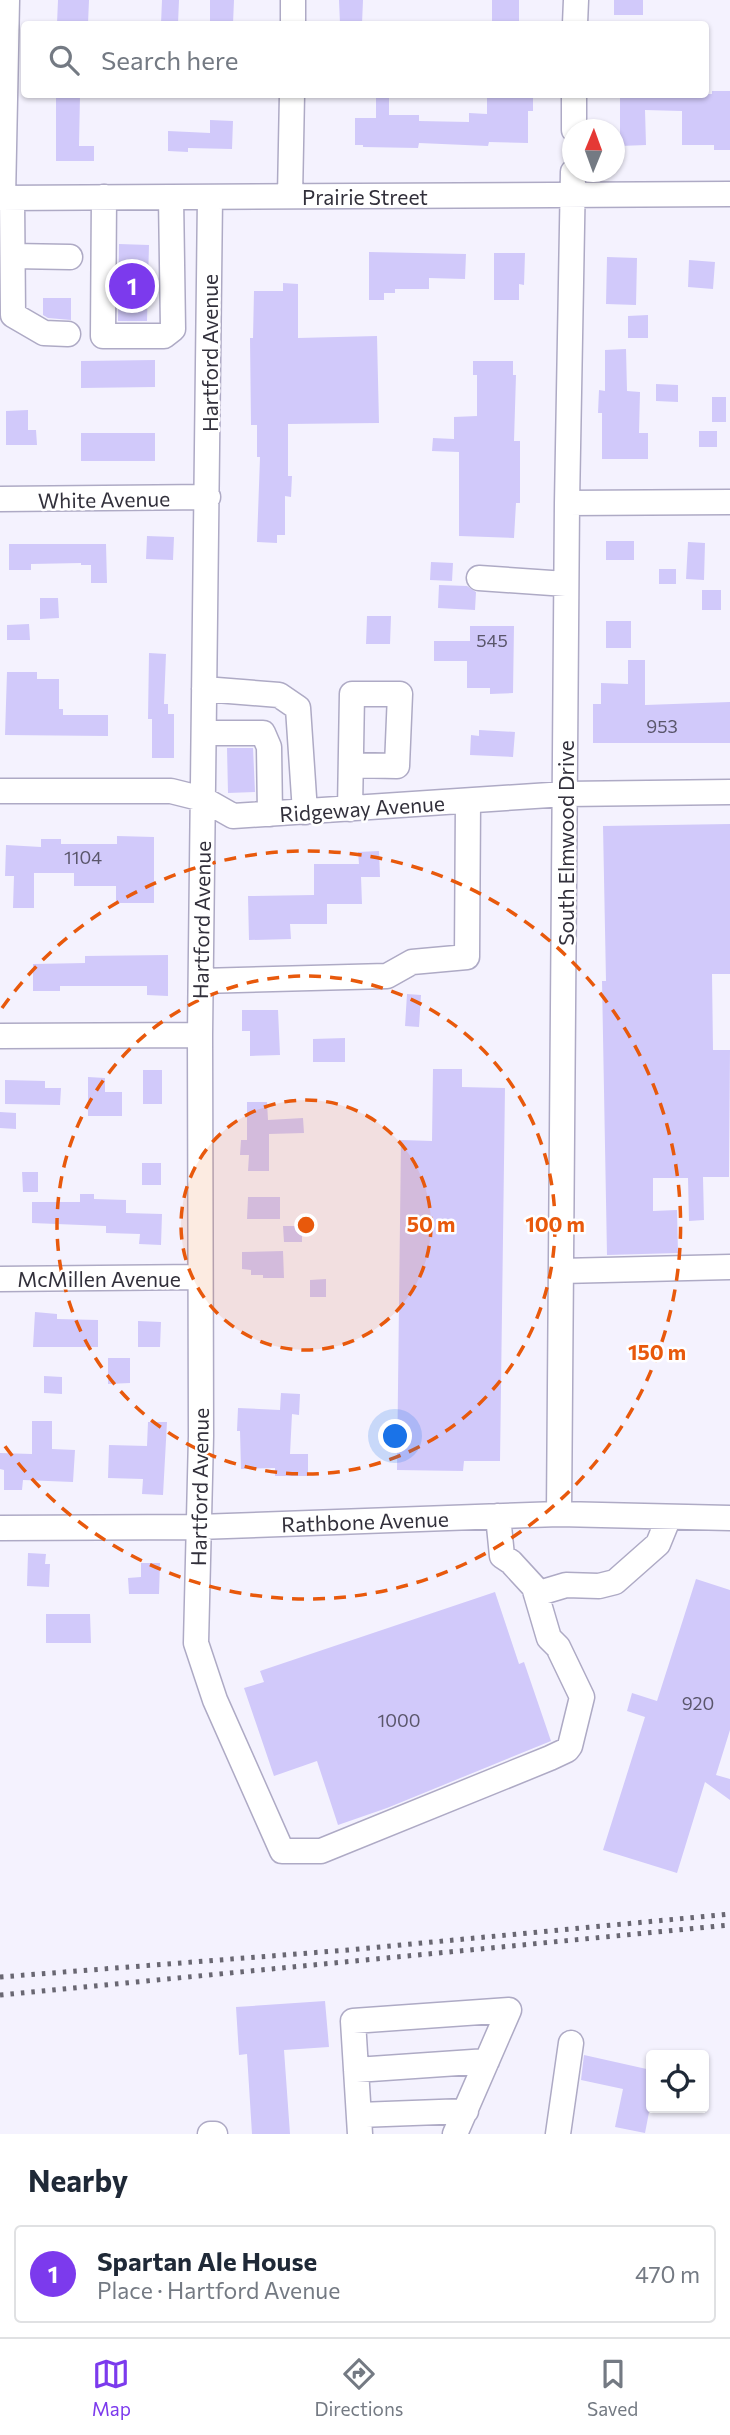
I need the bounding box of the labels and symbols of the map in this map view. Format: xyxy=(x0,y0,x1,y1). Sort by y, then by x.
north arrow xyxy=(562,119,625,182)
street label: Prairie Street xyxy=(302,184,428,209)
pin: 1 xyxy=(109,260,155,312)
street label: Hartford Avenue xyxy=(197,274,222,432)
street label: White Avenue xyxy=(38,485,170,513)
house number: 545 xyxy=(476,629,508,651)
house number: 953 xyxy=(646,715,678,737)
street label: South Elmwood Drive xyxy=(553,740,578,946)
street label: Ridgeway Avenue xyxy=(278,790,446,826)
street label: Hartford Avenue xyxy=(187,841,215,999)
house number: 1104 xyxy=(64,846,102,868)
text: 50 m xyxy=(407,1211,455,1236)
text: 100 m xyxy=(525,1211,585,1236)
centre of rings xyxy=(294,1213,318,1237)
street label: McMillen Avenue xyxy=(17,1266,181,1291)
text: 150 m xyxy=(628,1339,686,1364)
street label: Hartford Avenue xyxy=(185,1408,213,1566)
your location xyxy=(378,1419,412,1453)
street label: Rathbone Avenue xyxy=(281,1506,449,1536)
house number: 920 xyxy=(682,1692,714,1714)
house number: 1000 xyxy=(378,1709,420,1731)

